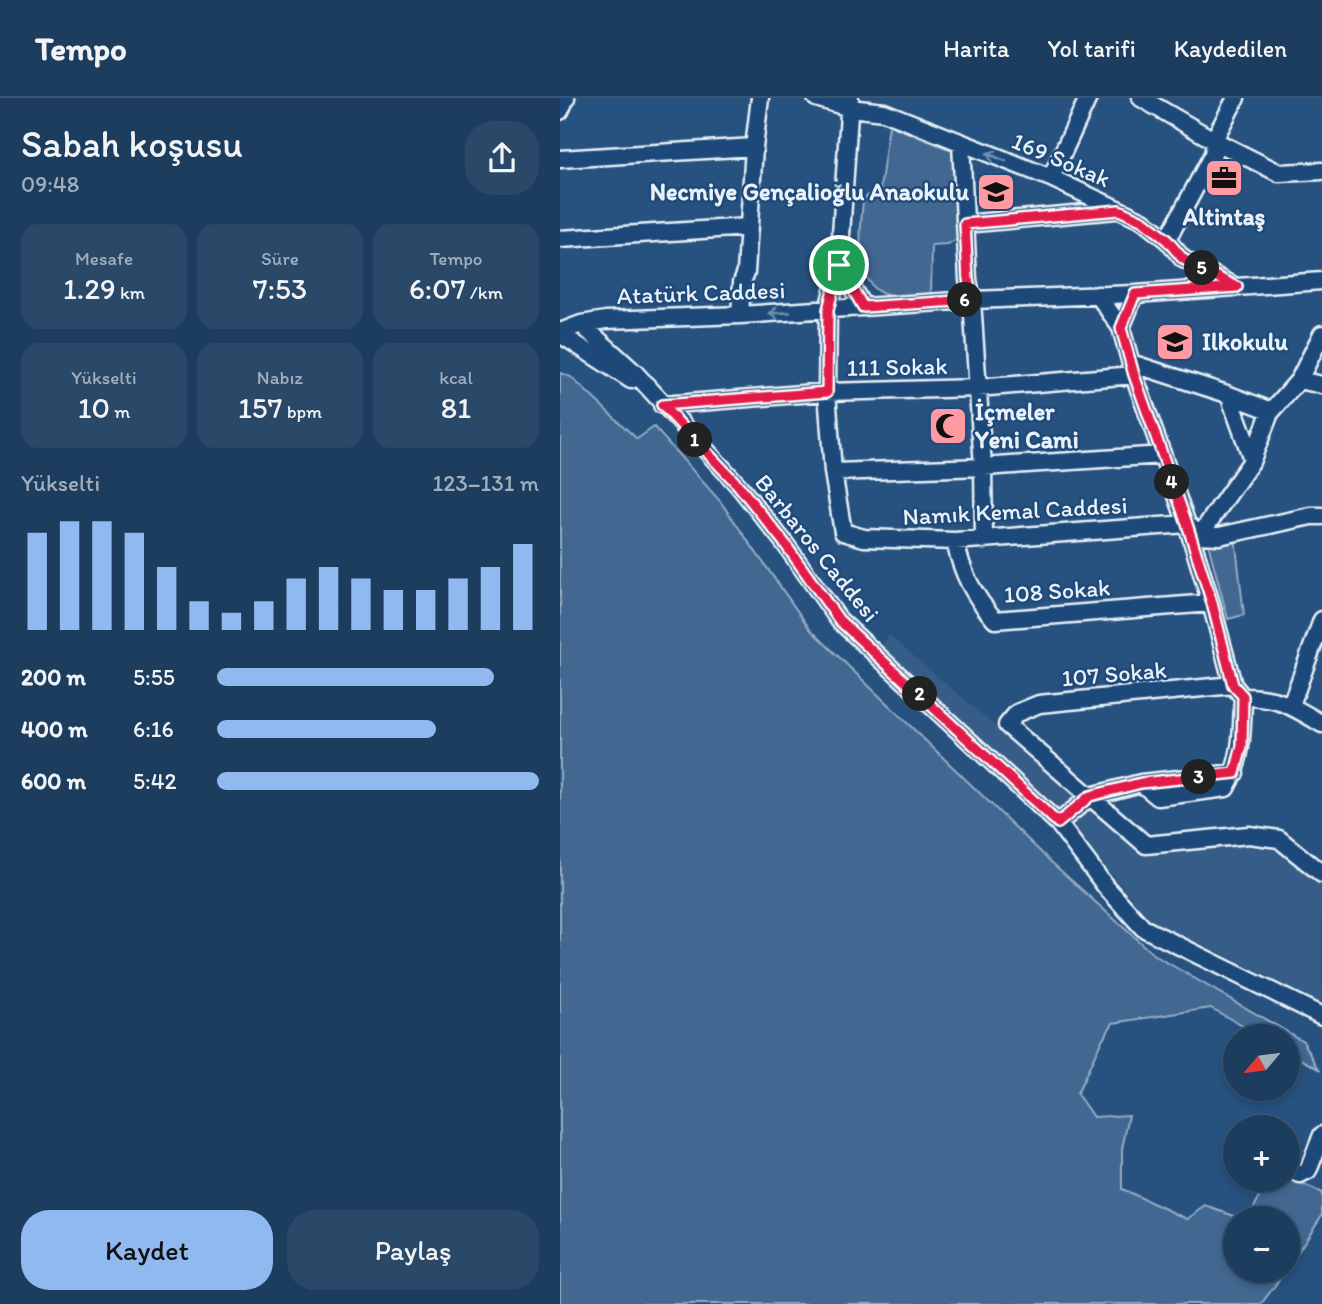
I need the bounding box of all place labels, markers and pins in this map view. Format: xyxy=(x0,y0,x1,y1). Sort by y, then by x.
office icon: Altintaş xyxy=(1203,157,1245,199)
school or university icon: Necmiye Gençalioğlu Anaokulu xyxy=(975,171,1017,213)
place label: Necmiye Gençalioğlu Anaokulu xyxy=(650,177,970,207)
place label: Altintaş xyxy=(1182,202,1266,232)
pin xyxy=(809,235,869,295)
pin: 5 xyxy=(1184,250,1220,286)
pin: 6 xyxy=(948,282,982,318)
school or university icon: Ilkokulu xyxy=(1154,321,1196,363)
place label: Ilkokulu xyxy=(1202,327,1289,356)
place label: İçmeler Yeni Cami xyxy=(974,397,1079,454)
mosque icon: İçmeler Yeni Cami xyxy=(927,405,969,447)
pin: 1 xyxy=(678,422,712,458)
pin: 4 xyxy=(1154,464,1190,500)
pin: 2 xyxy=(902,676,938,712)
pin: 3 xyxy=(1182,760,1216,794)

